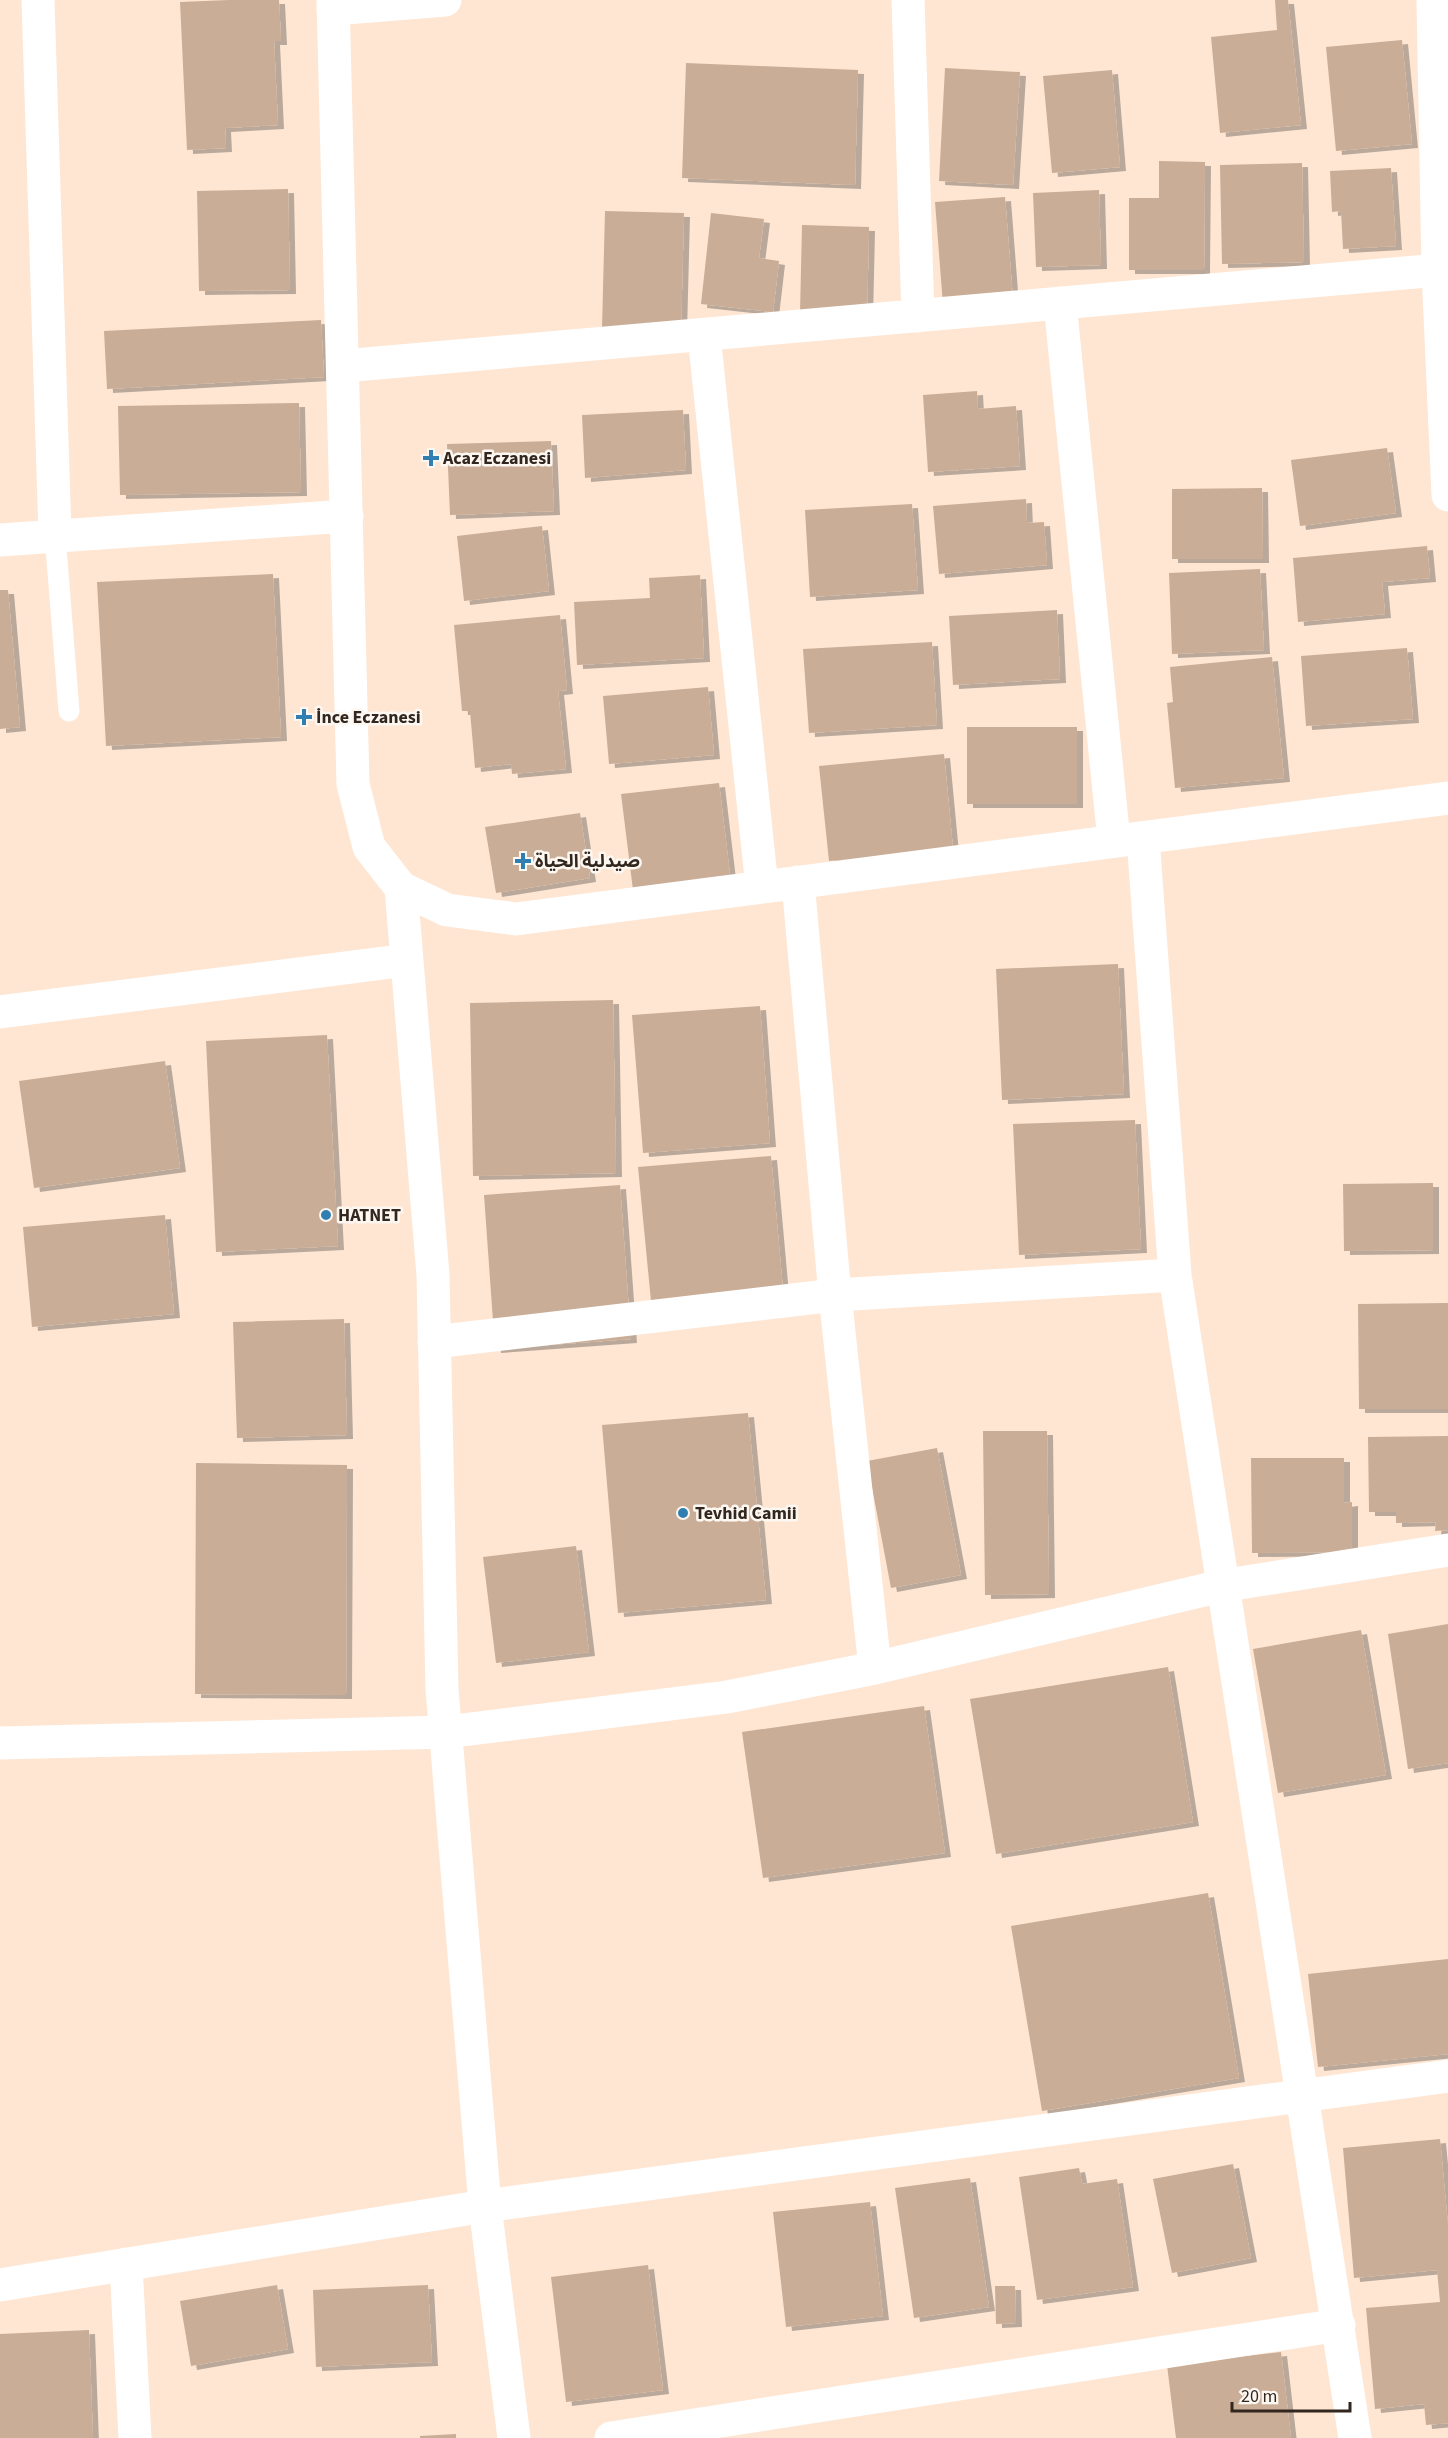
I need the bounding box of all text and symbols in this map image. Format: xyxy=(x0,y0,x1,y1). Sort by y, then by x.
place label: Acaz Eczanesi xyxy=(442,446,551,471)
marker: Acaz Eczanesi xyxy=(424,451,438,465)
place label: İnce Eczanesi xyxy=(316,705,421,730)
marker: İnce Eczanesi xyxy=(297,710,311,724)
place label: صيدلية الحياة xyxy=(535,849,640,874)
marker: صيدلية الحياة xyxy=(516,854,530,868)
place label: HATNET xyxy=(338,1203,401,1228)
marker: HATNET xyxy=(319,1208,333,1222)
place label: Tevhid Camii xyxy=(695,1501,797,1526)
marker: Tevhid Camii xyxy=(676,1506,690,1520)
scale bar xyxy=(1232,2375,1350,2413)
text: 20 m xyxy=(1241,2384,1277,2409)

